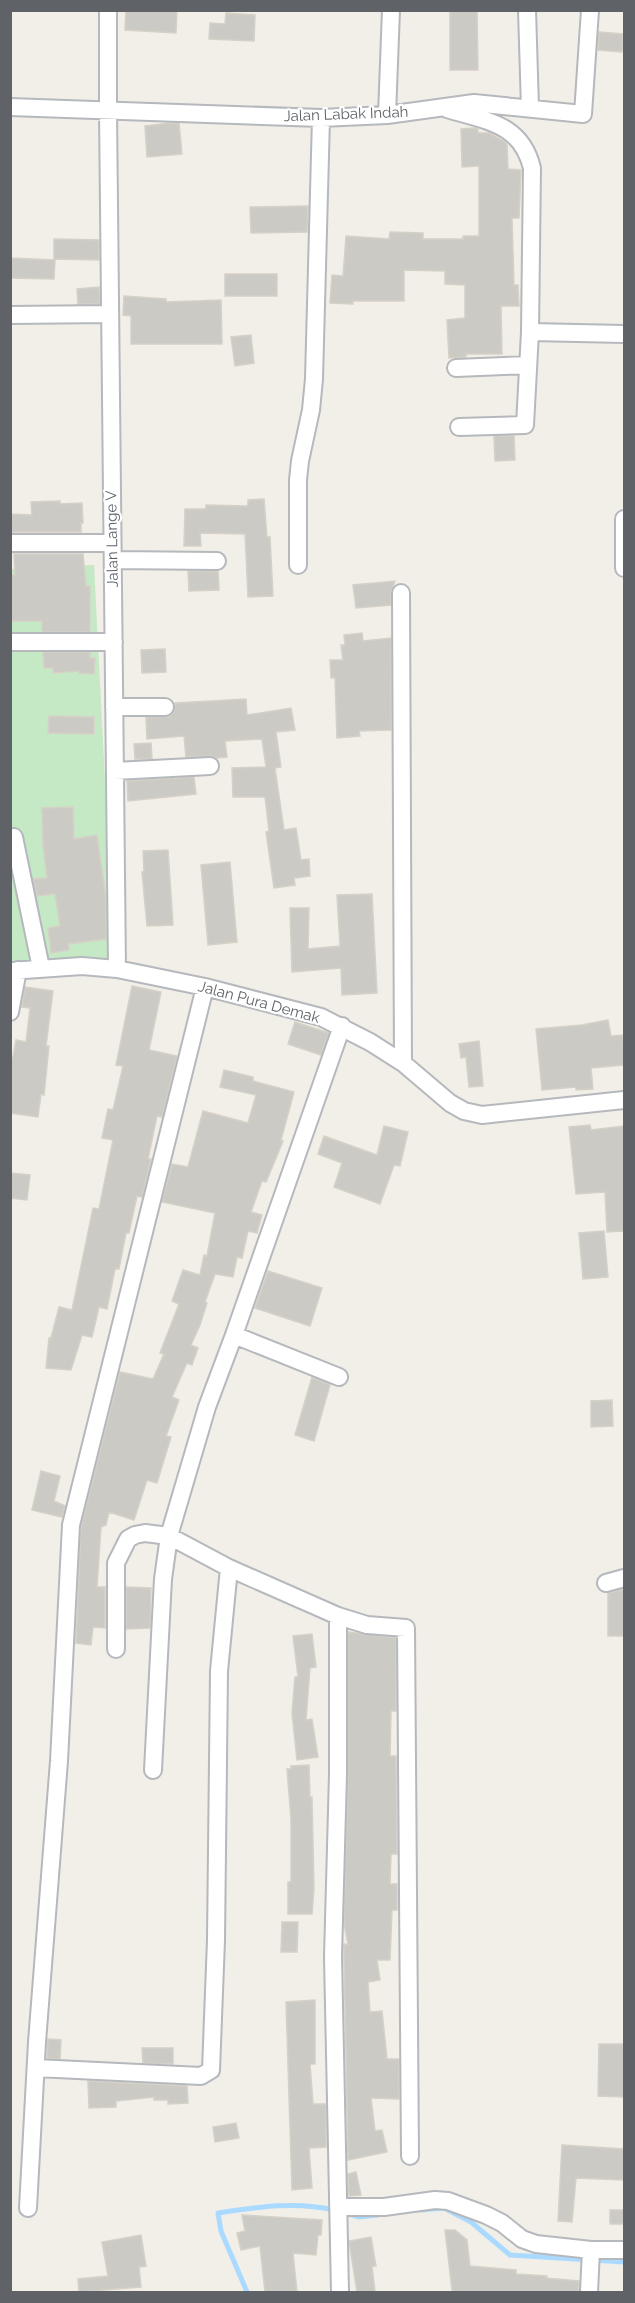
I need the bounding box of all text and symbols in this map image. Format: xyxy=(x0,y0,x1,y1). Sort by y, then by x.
street label: Jalan Labak Indah xyxy=(283,103,409,125)
street label: Jalan Lange V xyxy=(102,490,122,588)
street label: Jalan Pura Demak xyxy=(196,977,322,1027)

